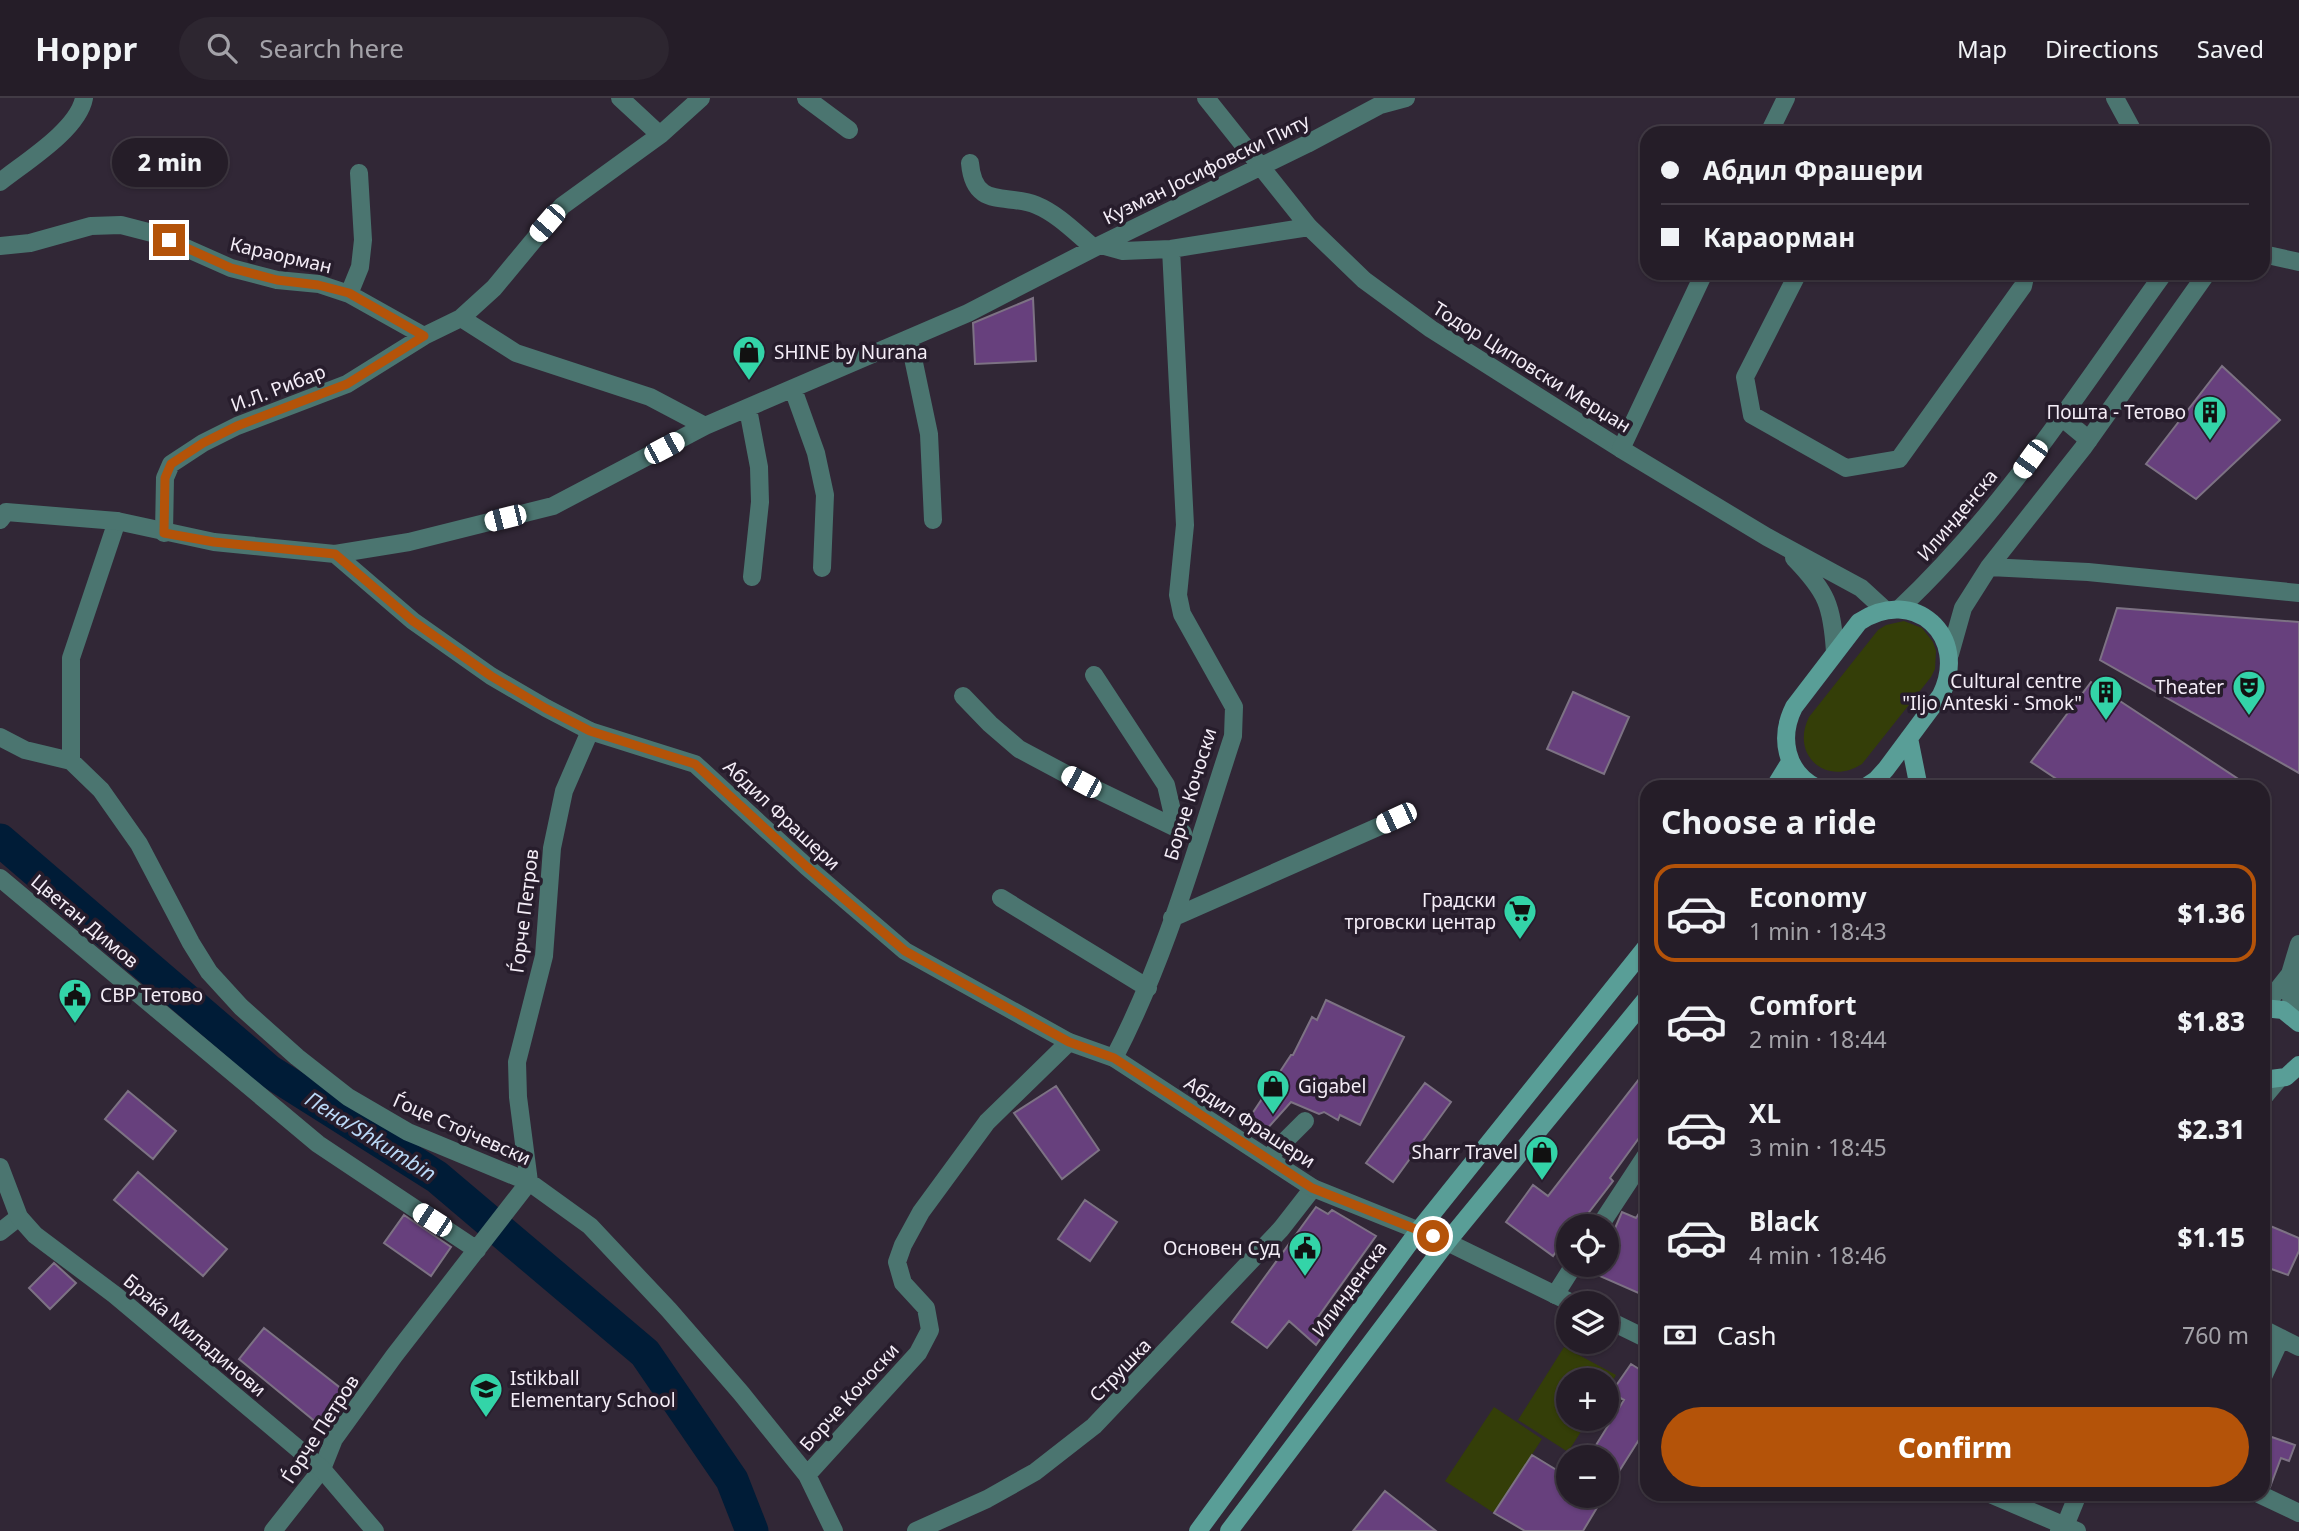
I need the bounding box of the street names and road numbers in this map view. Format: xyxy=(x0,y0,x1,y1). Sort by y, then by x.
street label: Кузман Јосифовски Питу xyxy=(1099,108,1314,230)
street label: Караорман xyxy=(227,231,335,279)
street label: Тодор Циповски Мерџан xyxy=(1428,295,1636,439)
street label: И.Л. Рибар xyxy=(227,358,329,418)
street label: Илинденска xyxy=(1911,464,2003,566)
street label: Борче Кочоски xyxy=(1158,725,1222,863)
street label: Абдил Фрашери xyxy=(718,754,846,876)
street label: Ѓорче Петров xyxy=(503,847,545,975)
street label: Цветан Димов xyxy=(26,868,144,974)
street label: Абдил Фрашери xyxy=(1180,1070,1320,1174)
street label: Ѓоце Стојчевски xyxy=(389,1087,535,1171)
street label: Илинденска xyxy=(1305,1236,1393,1342)
street label: Браќа Миладинови xyxy=(118,1268,272,1402)
street label: Струшка xyxy=(1083,1333,1157,1407)
street label: Борче Кочоски xyxy=(793,1337,905,1457)
street label: Ѓорче Петров xyxy=(275,1370,365,1488)

